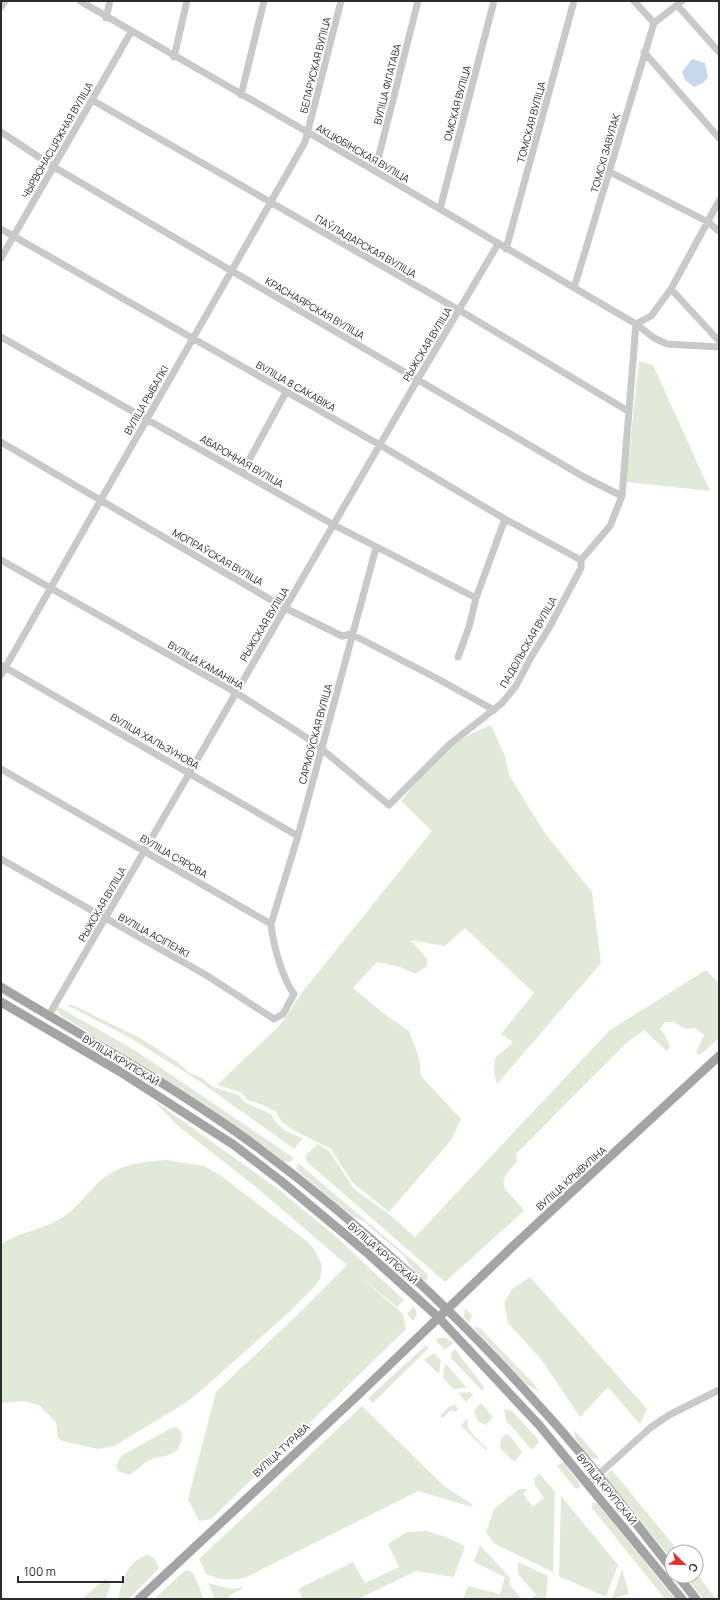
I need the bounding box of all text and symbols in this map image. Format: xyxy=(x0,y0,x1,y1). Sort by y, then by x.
street label: БЕЛАРУСКАЯ ВУЛІЦА xyxy=(296,15,334,115)
street label: ВУЛІЦА ФІЛАТАВА xyxy=(370,41,404,126)
street label: ОМСКАЯ ВУЛІЦА xyxy=(440,63,474,142)
street label: ЧЫРВОНАСЦЯЖНАЯ ВУЛІЦА xyxy=(18,79,96,201)
street label: ТОМСКАЯ ВУЛІЦА xyxy=(513,79,549,164)
street label: ТОМСКІ ЗАВУЛАК xyxy=(587,112,623,194)
street label: АКЦЮБІНСКАЯ ВУЛІЦА xyxy=(314,120,413,186)
street label: ПАЎЛАДАРСКАЯ ВУЛІЦА xyxy=(313,211,420,281)
street label: КРАСНАЯРСКАЯ ВУЛІЦА xyxy=(263,274,368,343)
street label: РЫЖСКАЯ ВУЛІЦА xyxy=(399,304,455,384)
street label: ВУЛІЦА 8 САКАВІКА xyxy=(253,357,339,415)
street label: ВУЛІЦА РЫБАЛКІ xyxy=(120,363,172,437)
street label: АБАРОННАЯ ВУЛІЦА xyxy=(198,431,287,491)
street label: МОПРАЎСКАЯ ВУЛІЦА xyxy=(170,525,267,589)
street label: РЫЖСКАЯ ВУЛІЦА xyxy=(236,584,292,664)
street label: ПАДОЛЬСКАЯ ВУЛІЦА xyxy=(496,593,560,690)
street label: ВУЛІЦА КАМАНІНА xyxy=(165,638,247,693)
street label: САРМОЎСКАЯ ВУЛІЦА xyxy=(295,682,335,786)
street label: ВУЛІЦА ХАЛЬЗУНОВА xyxy=(108,710,203,773)
street label: ВУЛІЦА СЯРОВА xyxy=(138,831,211,881)
street label: РЫЖСКАЯ ВУЛІЦА xyxy=(75,863,129,944)
street label: ВУЛІЦА АСІПЕНКІ xyxy=(116,910,192,960)
street label: ВУЛІЦА КРУПСКАЙ xyxy=(80,1031,162,1089)
street label: ВУЛІЦА КРЫВУЛІНА xyxy=(533,1142,610,1213)
street label: ВУЛІЦА КРУПСКАЙ xyxy=(345,1219,421,1287)
street label: ВУЛІЦА ТУРАВА xyxy=(250,1420,313,1480)
street label: ВУЛІЦА КРУПСКАЙ xyxy=(574,1451,640,1528)
north arrow xyxy=(664,1544,704,1584)
scale bar xyxy=(18,1558,123,1584)
text: С xyxy=(685,1561,702,1575)
text: 100 m xyxy=(24,1563,56,1580)

